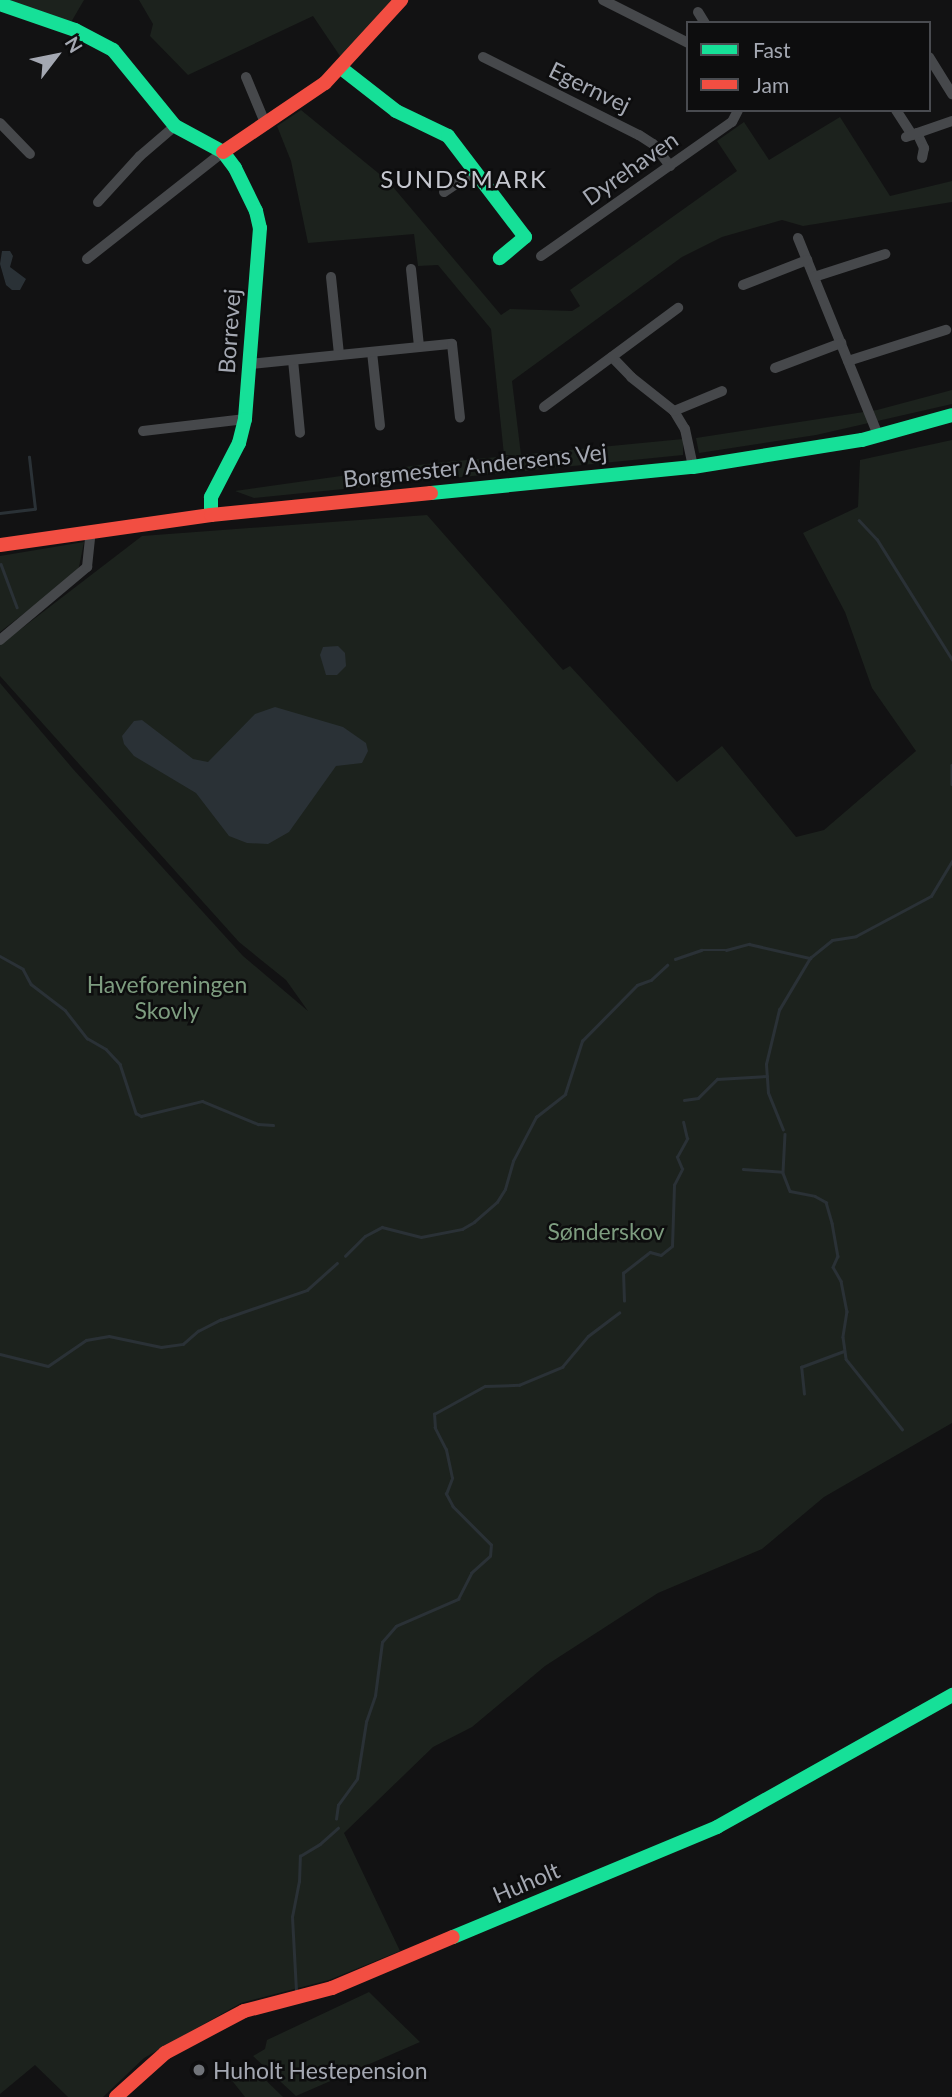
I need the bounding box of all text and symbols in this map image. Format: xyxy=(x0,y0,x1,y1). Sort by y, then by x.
north arrow xyxy=(21,21,91,91)
legend xyxy=(686,21,931,112)
text: N xyxy=(61,32,88,57)
text: Fast xyxy=(753,37,790,62)
street label: Egernvej xyxy=(545,56,635,118)
text: Jam xyxy=(753,72,789,97)
street label: Dyrehaven xyxy=(577,125,683,211)
district label: SUNDSMARK xyxy=(381,165,547,193)
street label: Borrevej xyxy=(212,288,246,374)
street label: Borgmester Andersens Vej xyxy=(341,437,609,493)
park label: Haveforeningen Skovly xyxy=(87,970,247,1024)
park label: Sønderskov xyxy=(547,1217,665,1245)
street label: Huholt xyxy=(489,1856,563,1908)
place label: Huholt Hestepension xyxy=(213,2056,427,2084)
marker: Huholt Hestepension xyxy=(191,2062,207,2078)

